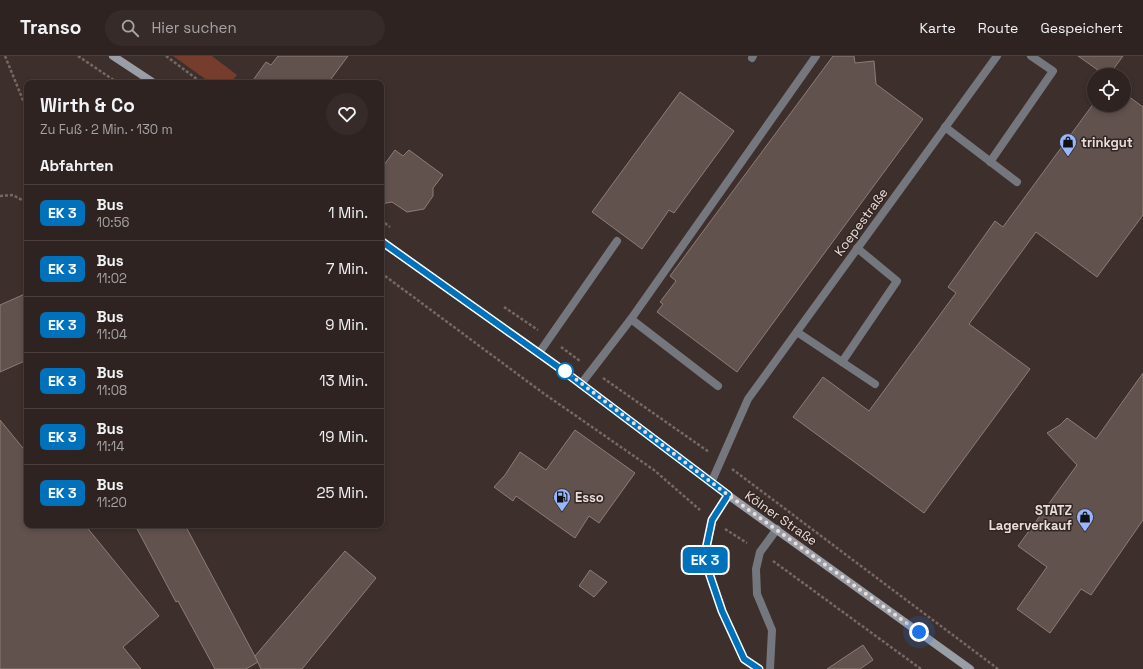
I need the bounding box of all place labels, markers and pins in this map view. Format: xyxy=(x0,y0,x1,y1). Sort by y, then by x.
shop icon: trinkgut xyxy=(1058,132,1078,157)
place label: trinkgut xyxy=(1081,134,1133,151)
unlabelled marker xyxy=(556,362,574,380)
fuel station icon: Esso xyxy=(552,487,572,512)
place label: Esso xyxy=(575,489,604,506)
place label: STATZ Lagerverkauf xyxy=(989,502,1072,534)
shop icon: STATZ Lagerverkauf xyxy=(1075,507,1095,532)

